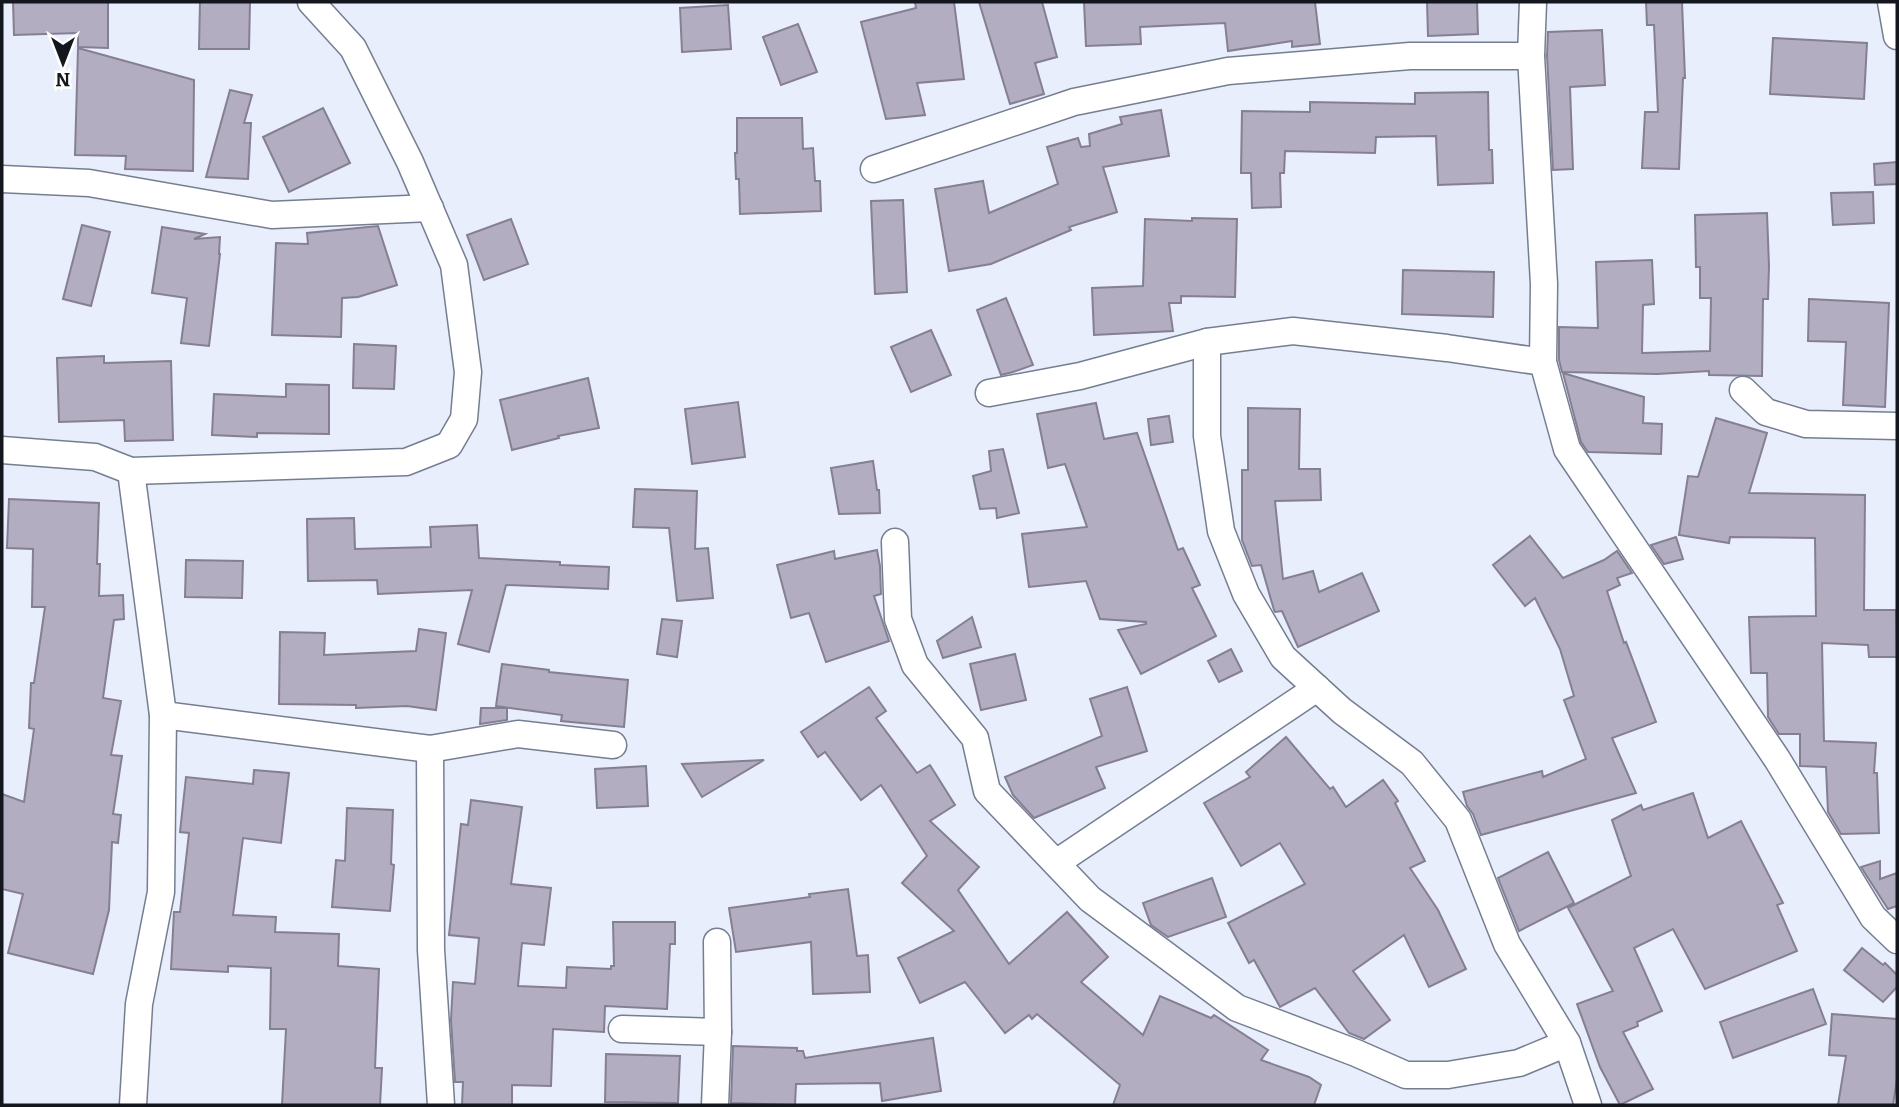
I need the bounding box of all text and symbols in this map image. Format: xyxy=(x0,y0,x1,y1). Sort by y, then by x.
north arrow xyxy=(28,28,98,98)
text: N xyxy=(55,68,70,91)

